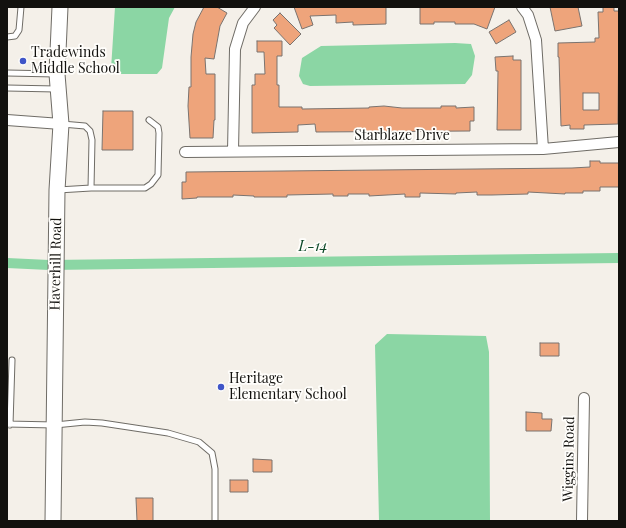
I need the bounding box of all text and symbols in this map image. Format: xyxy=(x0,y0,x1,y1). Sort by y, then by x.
place label: Tradewinds Middle School xyxy=(31,45,120,78)
marker: Tradewinds Middle School xyxy=(18,56,28,66)
street label: Starblaze Drive xyxy=(354,128,450,144)
street label: Haverhill Road xyxy=(47,217,65,311)
water label: L-14 xyxy=(298,237,328,255)
place label: Heritage Elementary School xyxy=(229,371,347,404)
marker: Heritage Elementary School xyxy=(216,382,226,392)
street label: Wiggins Road xyxy=(560,416,578,502)

